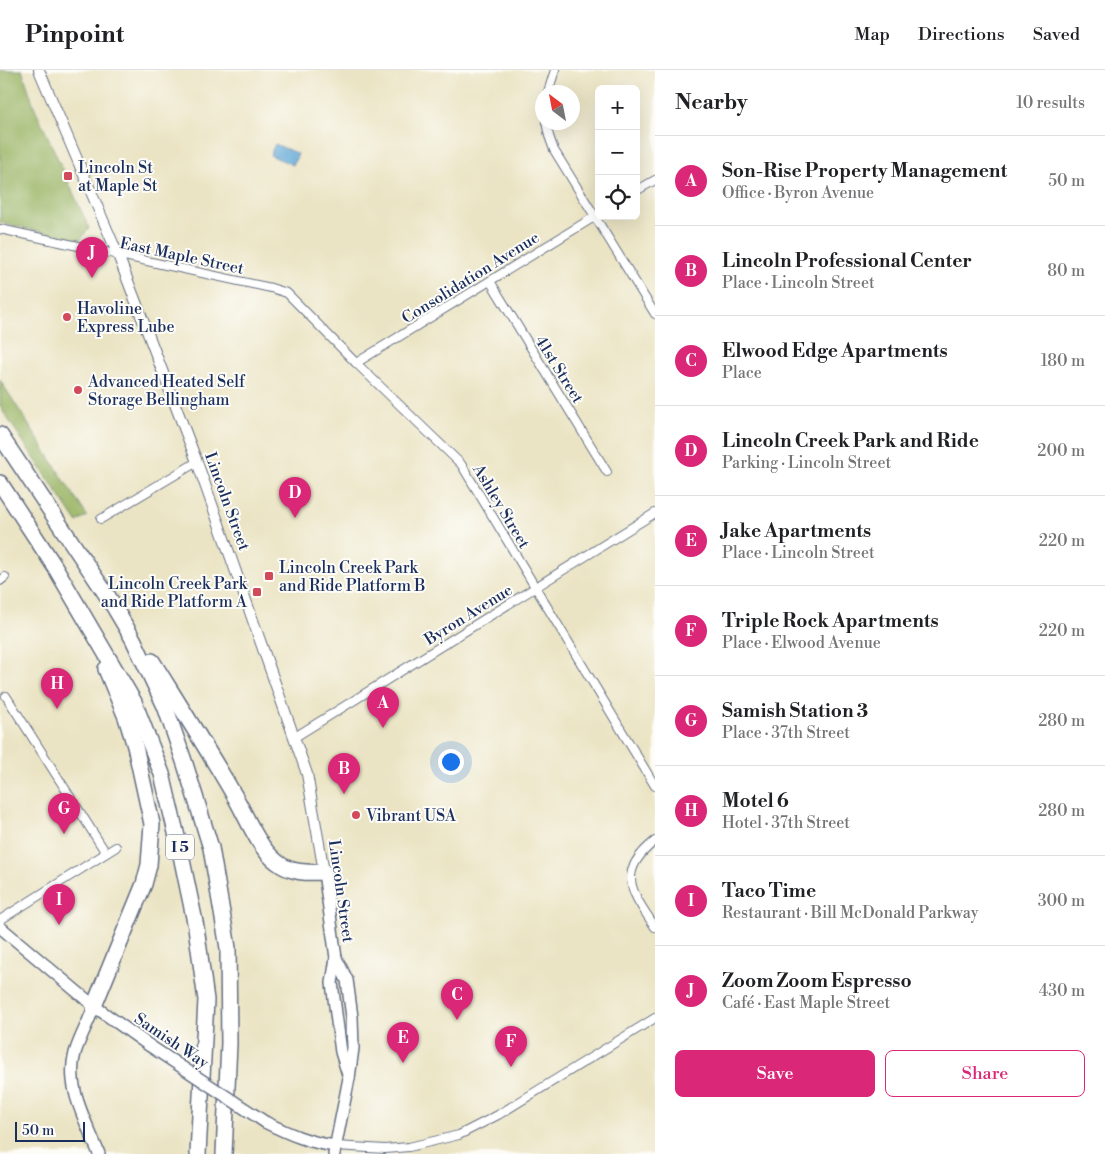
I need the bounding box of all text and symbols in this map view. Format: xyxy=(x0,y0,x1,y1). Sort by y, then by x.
text: Pinpoint xyxy=(25,20,124,50)
text: Map xyxy=(854,23,890,46)
text: Directions xyxy=(918,23,1005,46)
text: Saved xyxy=(1033,23,1080,46)
north arrow xyxy=(535,85,580,130)
map controls xyxy=(595,85,640,220)
button: + xyxy=(595,85,640,130)
text: Nearby xyxy=(675,90,748,116)
text: 10 results xyxy=(1016,93,1085,113)
button: − xyxy=(595,130,640,175)
place label: Lincoln St at Maple St xyxy=(78,158,158,196)
text: Son-Rise Property Management xyxy=(722,159,1007,183)
marker: Lincoln St at Maple St xyxy=(62,170,74,182)
text: A xyxy=(685,171,697,191)
text: 50 m xyxy=(1048,171,1085,191)
button: locate xyxy=(595,175,640,220)
text: Office · Byron Avenue xyxy=(722,183,874,203)
street label: Consolidation Avenue xyxy=(398,227,543,328)
street label: East Maple Street xyxy=(118,233,246,279)
pin: J xyxy=(76,237,108,278)
text: Lincoln Professional Center xyxy=(722,249,972,273)
text: B xyxy=(685,261,697,281)
text: 80 m xyxy=(1047,261,1085,281)
text: Place · Lincoln Street xyxy=(722,273,875,293)
place label: Havoline Express Lube xyxy=(77,299,175,337)
marker: Havoline Express Lube xyxy=(61,311,73,323)
street label: 41st Street xyxy=(531,332,588,407)
text: Elwood Edge Apartments xyxy=(722,339,948,363)
text: C xyxy=(685,351,697,371)
text: 180 m xyxy=(1041,351,1085,371)
text: Place xyxy=(722,363,762,383)
place label: Advanced Heated Self Storage Bellingham xyxy=(87,372,246,410)
marker: Advanced Heated Self Storage Bellingham xyxy=(72,384,84,396)
text: Lincoln Creek Park and Ride xyxy=(722,429,979,453)
text: D xyxy=(685,441,697,461)
text: 200 m xyxy=(1037,441,1085,461)
street label: Lincoln Street xyxy=(200,449,254,554)
text: Parking · Lincoln Street xyxy=(722,453,891,473)
street label: Ashley Street xyxy=(468,460,534,553)
pin: D xyxy=(279,477,311,518)
text: Jake Apartments xyxy=(722,519,871,543)
text: E xyxy=(685,531,697,551)
text: 220 m xyxy=(1039,531,1085,551)
text: Place · Lincoln Street xyxy=(722,543,875,563)
place label: Lincoln Creek Park and Ride Platform B xyxy=(279,558,426,596)
marker: Lincoln Creek Park and Ride Platform B xyxy=(263,570,275,582)
place label: Lincoln Creek Park and Ride Platform A xyxy=(101,574,249,612)
street label: Byron Avenue xyxy=(420,580,516,650)
marker: Lincoln Creek Park and Ride Platform A xyxy=(251,586,263,598)
text: Triple Rock Apartments xyxy=(722,609,939,633)
text: F xyxy=(685,621,697,641)
text: 220 m xyxy=(1039,621,1085,641)
text: Place · Elwood Avenue xyxy=(722,633,881,653)
pin: H xyxy=(41,668,73,709)
pin: A xyxy=(367,687,399,728)
text: Samish Station 3 xyxy=(722,699,868,723)
text: G xyxy=(685,711,697,731)
text: 280 m xyxy=(1038,711,1085,731)
text: Place · 37th Street xyxy=(722,723,850,743)
your location xyxy=(438,749,464,775)
pin: B xyxy=(328,753,360,794)
text: Motel 6 xyxy=(722,789,789,813)
pin: G xyxy=(48,793,80,834)
text: H xyxy=(684,801,698,821)
text: 280 m xyxy=(1038,801,1085,821)
place label: Vibrant USA xyxy=(365,806,457,826)
marker: Vibrant USA xyxy=(350,809,362,821)
text: Hotel · 37th Street xyxy=(722,813,850,833)
road number: I 5 xyxy=(166,834,194,860)
street label: Lincoln Street xyxy=(324,838,358,944)
text: Taco Time xyxy=(722,879,816,903)
pin: I xyxy=(43,884,75,925)
text: I xyxy=(688,891,694,911)
text: 300 m xyxy=(1038,891,1085,911)
text: Restaurant · Bill McDonald Parkway xyxy=(722,903,979,923)
text: Zoom Zoom Espresso xyxy=(722,969,912,993)
pin: C xyxy=(441,979,473,1020)
text: J xyxy=(688,981,694,1001)
text: 430 m xyxy=(1039,981,1085,1001)
text: Café · East Maple Street xyxy=(722,993,890,1013)
street label: Samish Way xyxy=(130,1009,213,1073)
pin: E xyxy=(387,1022,419,1063)
pin: F xyxy=(495,1026,527,1067)
button: Save xyxy=(675,1050,875,1097)
button: Share xyxy=(885,1050,1085,1097)
scale bar xyxy=(15,1119,85,1142)
text: 50 m xyxy=(22,1122,54,1140)

